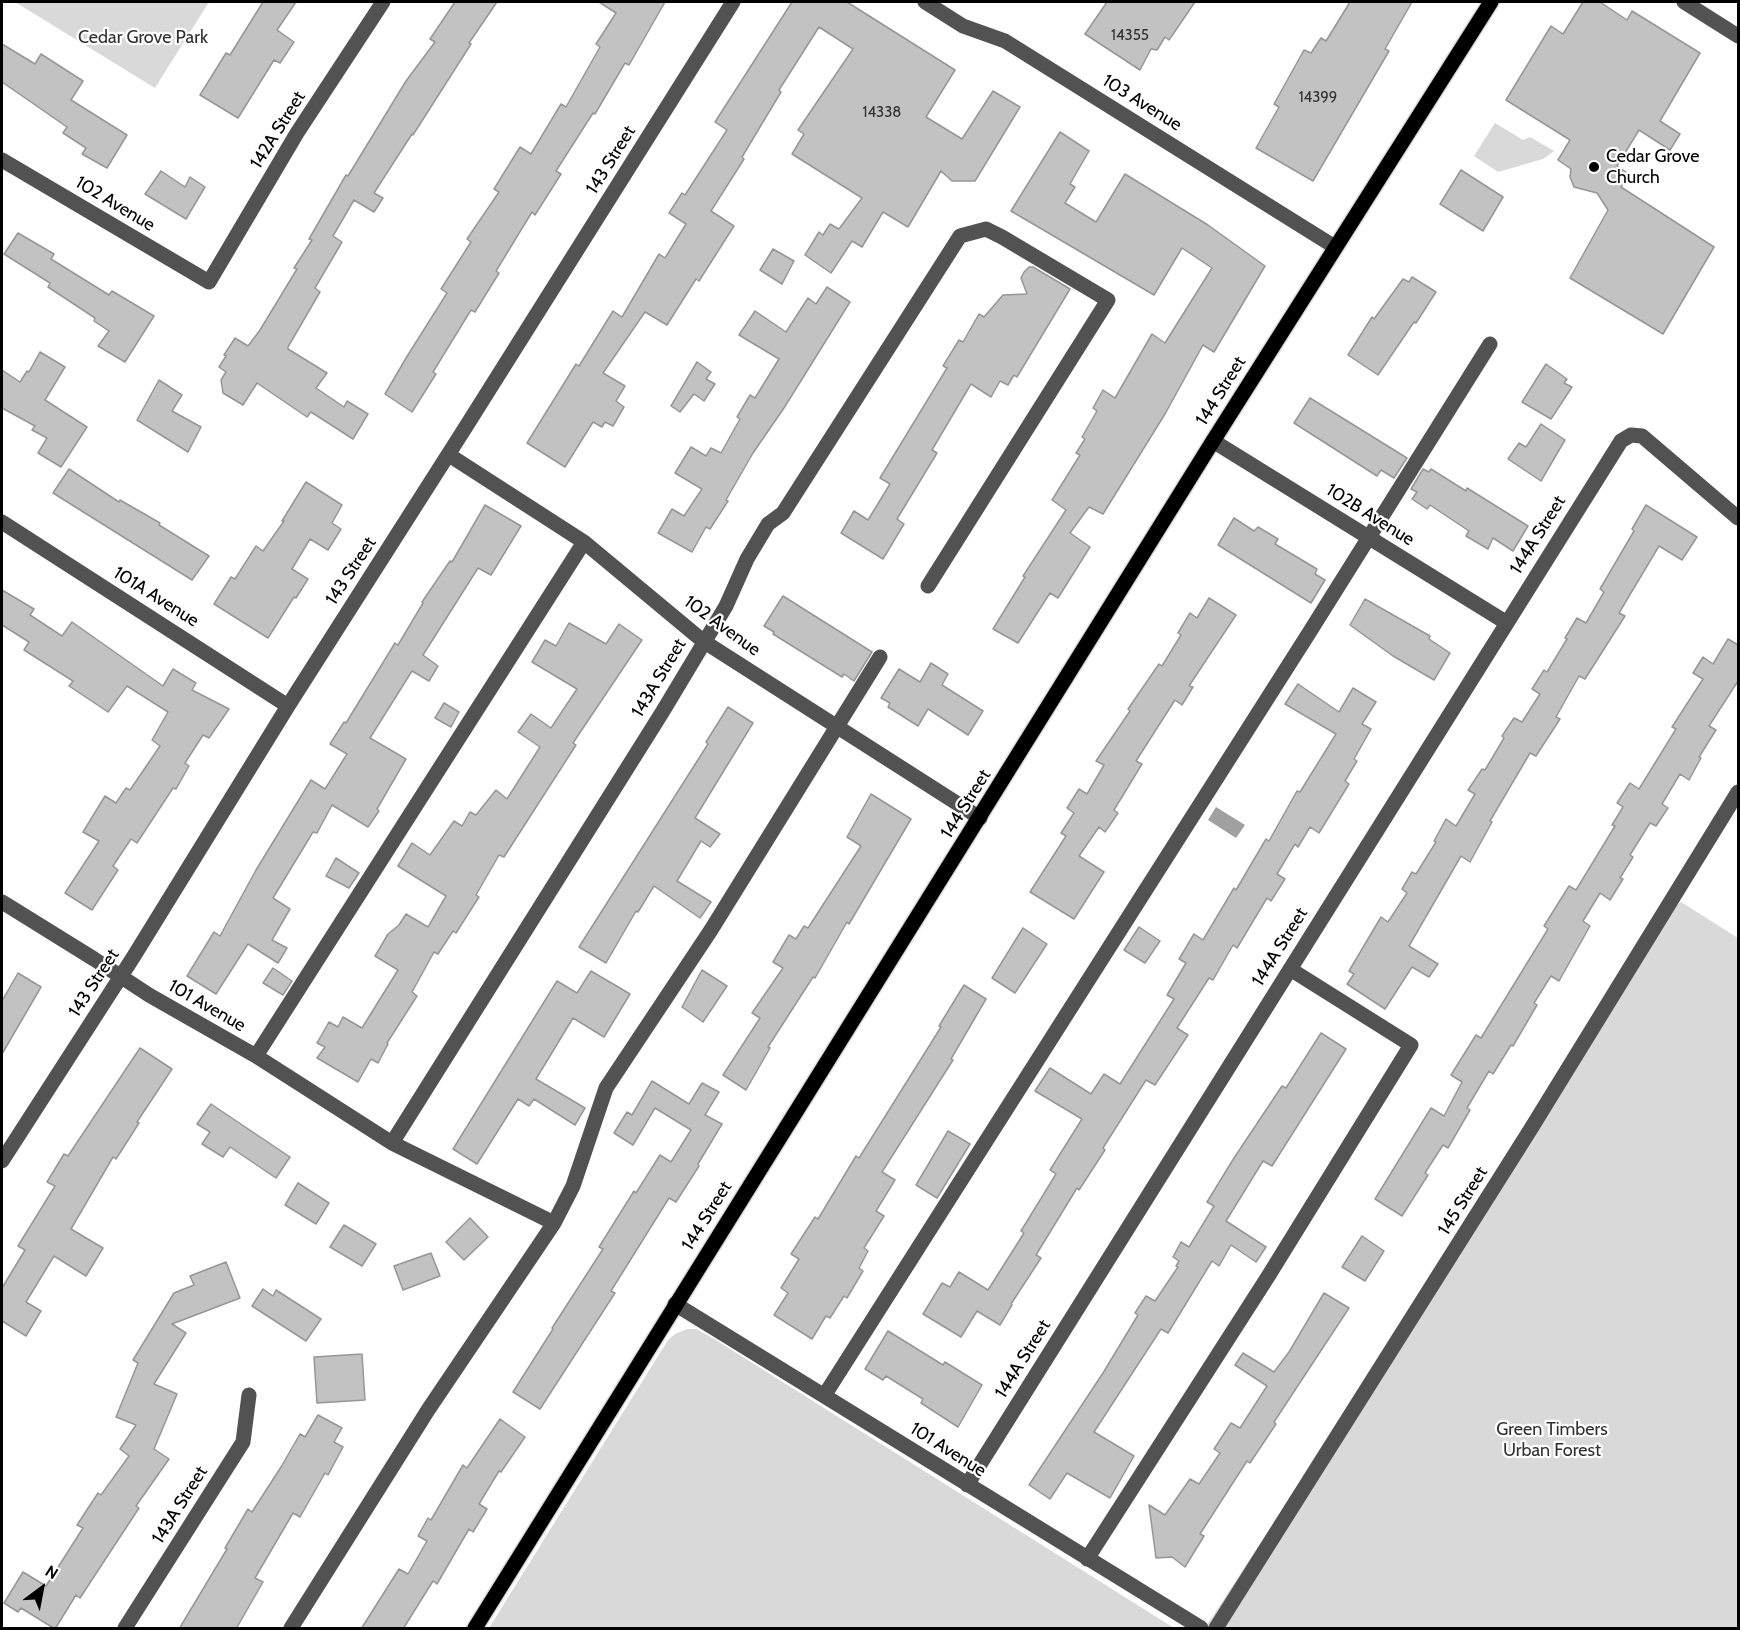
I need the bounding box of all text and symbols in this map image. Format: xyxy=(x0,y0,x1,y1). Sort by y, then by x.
park label: Cedar Grove Park xyxy=(78,27,208,49)
house number: 14355 xyxy=(1111,27,1149,45)
street label: 103 Avenue xyxy=(1098,70,1186,136)
street label: 142A Street xyxy=(246,87,310,173)
house number: 14399 xyxy=(1299,89,1337,107)
house number: 14338 xyxy=(863,104,901,122)
street label: 143 Street xyxy=(582,122,640,198)
place label: Cedar Grove Church xyxy=(1606,146,1700,188)
marker: Cedar Grove Church xyxy=(1587,160,1601,174)
street label: 102 Avenue xyxy=(71,172,159,236)
street label: 144 Street xyxy=(1191,353,1251,429)
street label: 102B Avenue xyxy=(1322,479,1418,551)
street label: 144A Street xyxy=(1506,492,1570,578)
street label: 143 Street xyxy=(321,533,381,609)
street label: 101A Avenue xyxy=(109,562,203,632)
street label: 102 Avenue xyxy=(680,591,764,661)
street label: 143A Street xyxy=(627,635,691,721)
street label: 144 Street xyxy=(936,766,996,842)
street label: 144A Street xyxy=(1248,904,1312,990)
street label: 143 Street xyxy=(64,945,124,1021)
street label: 101 Avenue xyxy=(165,975,249,1037)
street label: 145 Street xyxy=(1434,1163,1492,1239)
street label: 144 Street xyxy=(677,1178,737,1254)
street label: 144A Street xyxy=(991,1316,1055,1402)
street label: 101 Avenue xyxy=(906,1418,990,1482)
park label: Green Timbers Urban Forest xyxy=(1496,1419,1608,1462)
street label: 143A Street xyxy=(148,1462,212,1548)
north arrow xyxy=(12,1558,72,1618)
text: N xyxy=(42,1561,62,1583)

